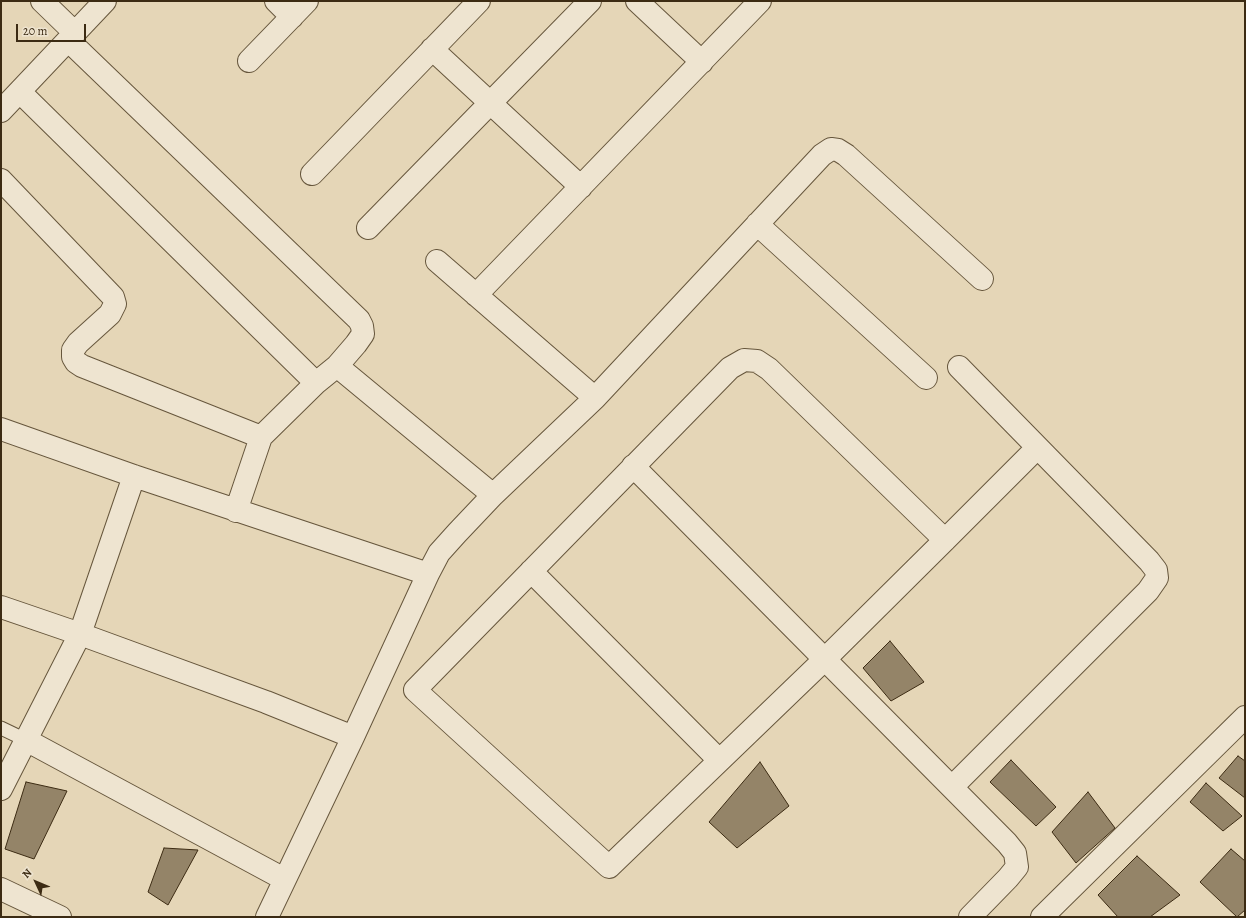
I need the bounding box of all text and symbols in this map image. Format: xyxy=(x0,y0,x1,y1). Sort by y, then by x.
scale bar xyxy=(18,16,88,42)
text: 20 m xyxy=(23,23,47,39)
north arrow xyxy=(16,862,56,902)
text: N xyxy=(19,865,35,881)

